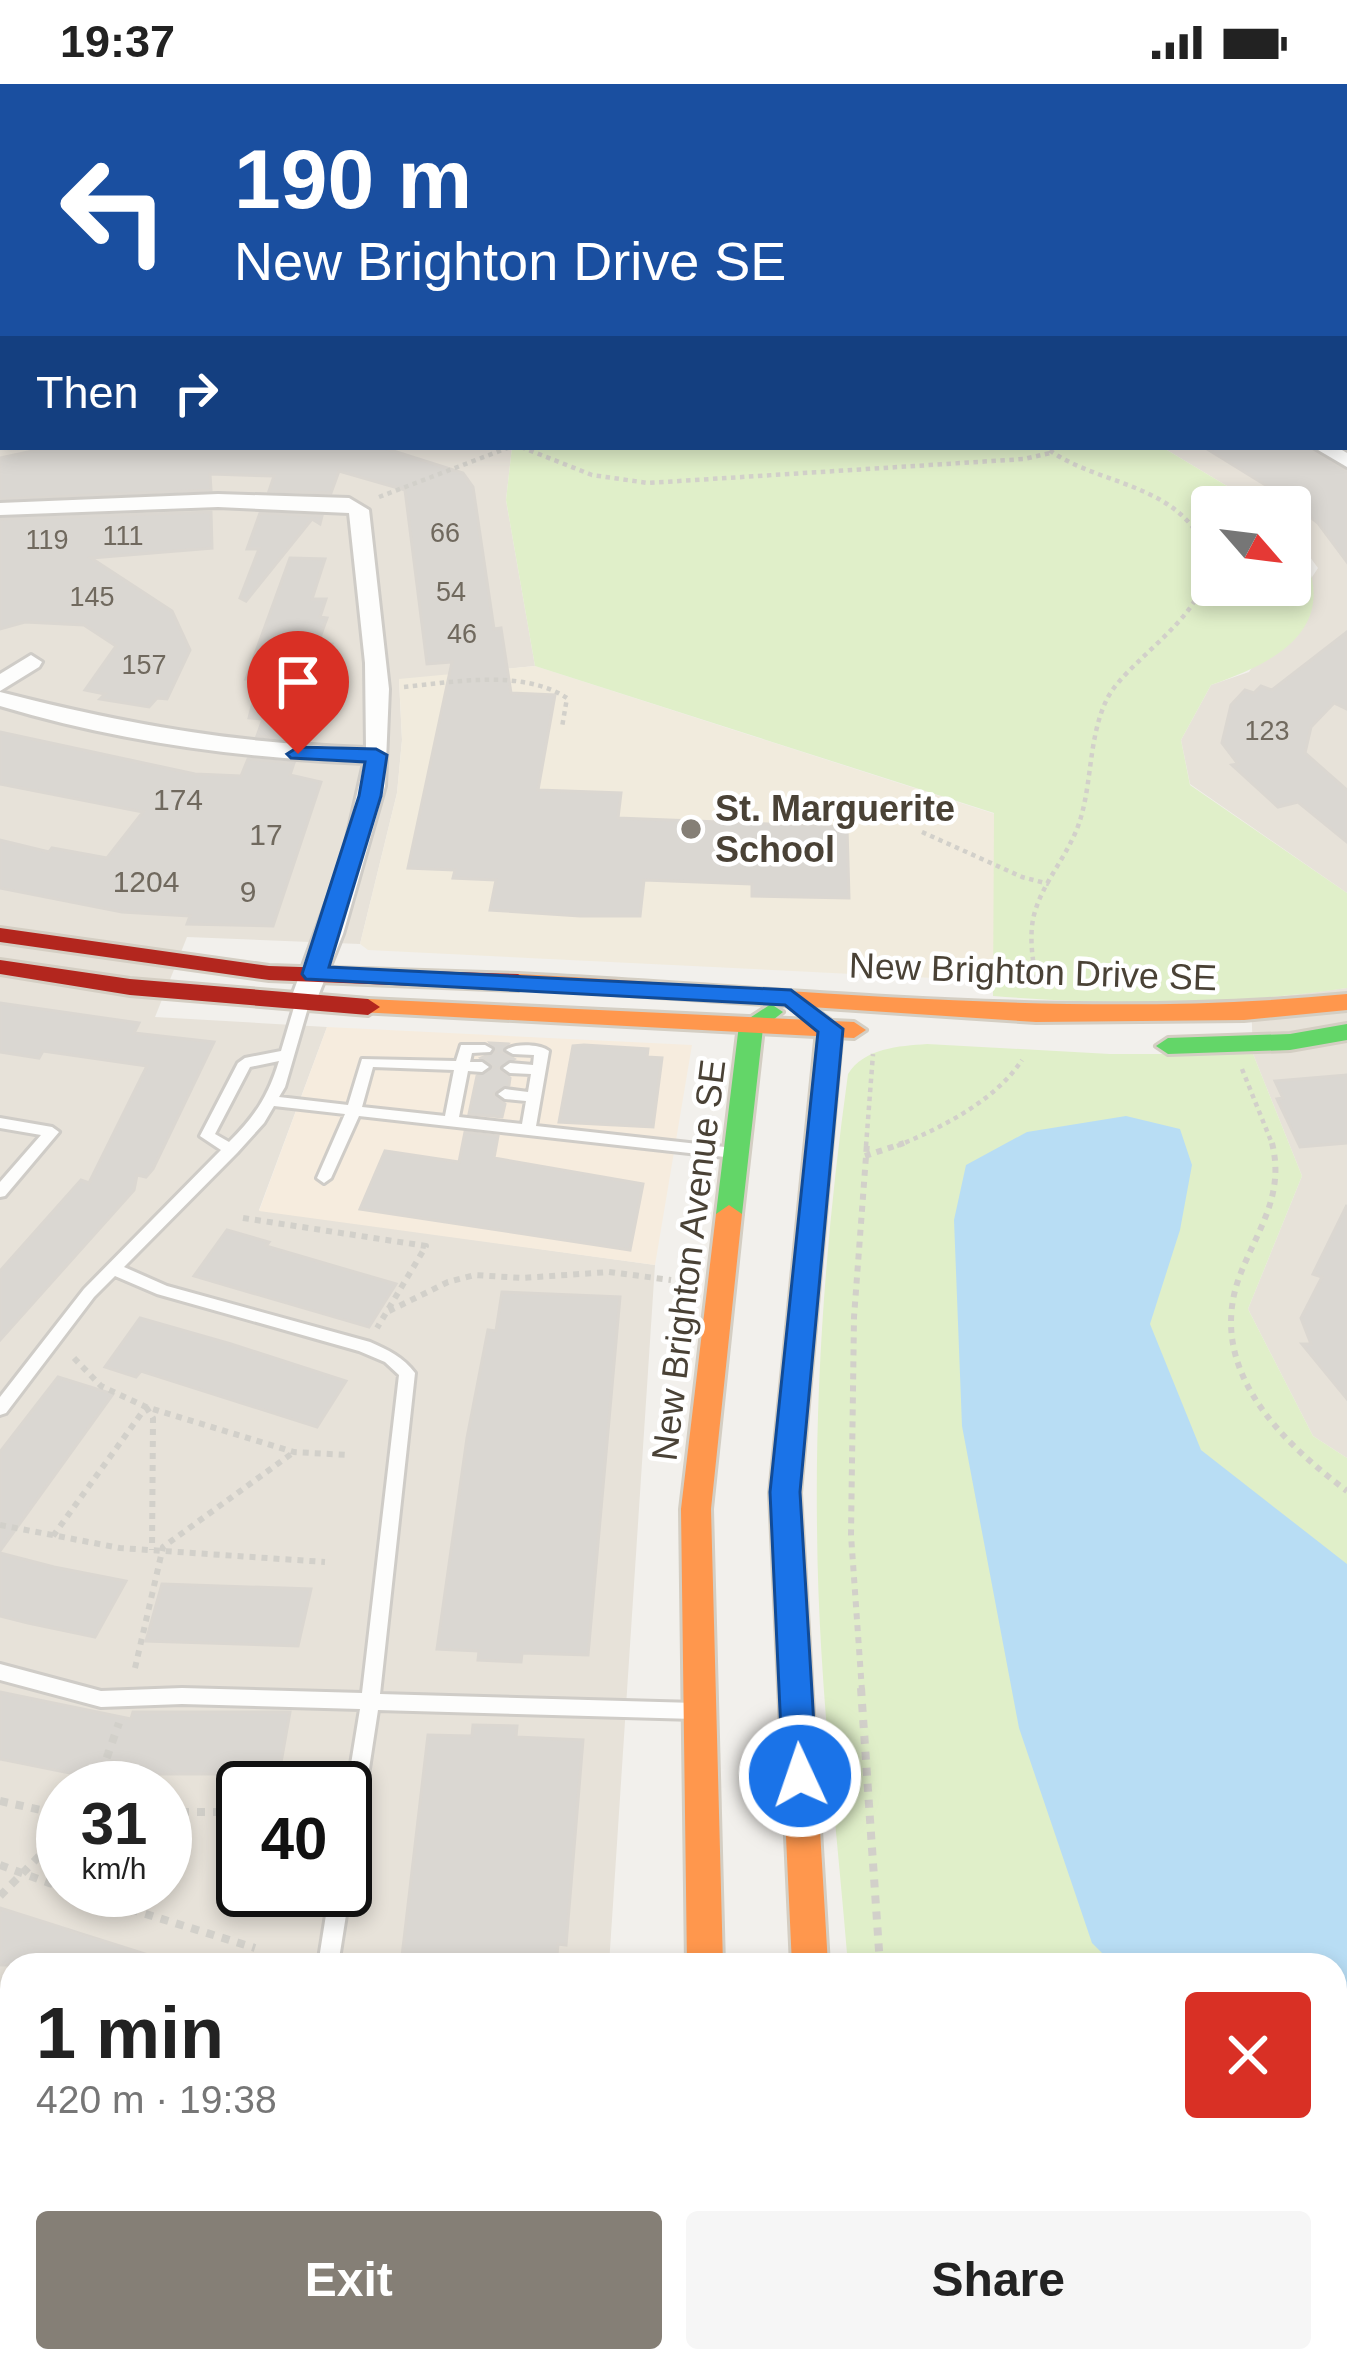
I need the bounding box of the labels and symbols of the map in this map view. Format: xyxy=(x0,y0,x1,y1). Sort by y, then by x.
north arrow xyxy=(1191,486,1311,606)
house number: 66 xyxy=(430,518,460,548)
house number: 111 xyxy=(102,521,144,551)
house number: 119 xyxy=(25,525,69,555)
house number: 54 xyxy=(436,577,466,607)
house number: 145 xyxy=(69,582,115,612)
house number: 46 xyxy=(447,619,477,649)
pin xyxy=(247,631,349,754)
house number: 157 xyxy=(121,650,167,680)
house number: 123 xyxy=(1244,716,1290,746)
house number: 174 xyxy=(153,783,203,816)
place label: St. Marguerite School xyxy=(715,788,955,870)
marker: St. Marguerite School xyxy=(678,816,704,842)
house number: 17 xyxy=(249,818,283,851)
house number: 1204 xyxy=(113,865,179,898)
house number: 9 xyxy=(240,875,256,908)
street label: New Brighton Drive SE xyxy=(848,945,1218,998)
street label: New Brighton Avenue SE xyxy=(644,1057,733,1463)
position arrow xyxy=(737,1713,863,1839)
speed limit sign: 40 xyxy=(216,1761,372,1917)

